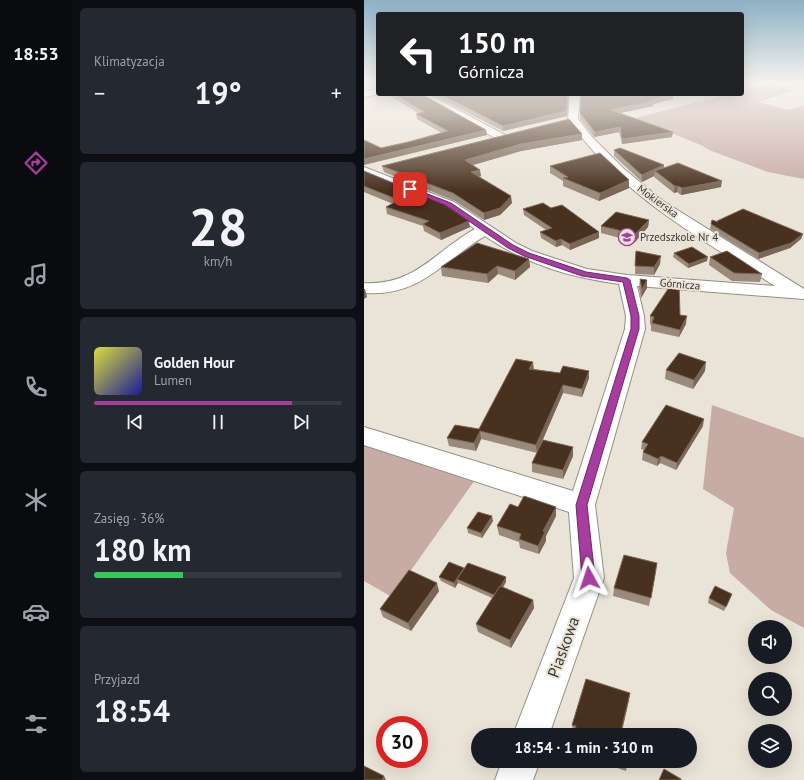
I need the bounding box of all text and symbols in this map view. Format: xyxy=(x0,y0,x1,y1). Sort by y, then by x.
text: 150 m xyxy=(458,24,535,61)
icon: left xyxy=(392,28,444,80)
text: 18:53 xyxy=(13,42,59,65)
text: Klimatyzacja xyxy=(94,53,165,70)
text: Górnicza xyxy=(458,60,524,83)
text: 19° xyxy=(194,73,242,112)
text: − xyxy=(94,79,105,107)
text: + xyxy=(331,79,342,107)
icon: directions xyxy=(22,149,50,177)
pin xyxy=(393,172,427,206)
icon: arrive xyxy=(399,178,421,200)
street label: Mokierska xyxy=(635,181,681,221)
text: 28 xyxy=(189,193,247,260)
school or university icon: Przedszkole Nr 4 xyxy=(617,227,637,247)
place label: Przedszkole Nr 4 xyxy=(640,230,718,244)
text: km/h xyxy=(204,253,232,270)
icon: music xyxy=(22,261,50,289)
street label: Górnicza xyxy=(659,275,701,293)
text: Golden Hour xyxy=(154,353,234,372)
text: Lumen xyxy=(154,372,192,389)
icon: phone xyxy=(22,373,50,401)
icon: previous xyxy=(124,411,146,433)
icon: pause xyxy=(207,411,229,433)
icon: next xyxy=(290,411,312,433)
icon: climate xyxy=(22,486,50,514)
text: Zasięg · 36% xyxy=(94,510,164,527)
text: 180 km xyxy=(94,530,192,569)
position arrow xyxy=(568,557,610,599)
icon: car xyxy=(22,598,50,626)
street label: Piaskowa xyxy=(543,614,583,680)
map controls xyxy=(748,620,792,768)
button: sound xyxy=(748,620,792,664)
text: Przyjazd xyxy=(94,671,140,688)
button: search xyxy=(748,672,792,716)
text: 18:54 xyxy=(94,691,170,730)
icon: filters xyxy=(22,710,50,738)
speed limit sign: 30 xyxy=(376,716,428,768)
button: layers xyxy=(748,724,792,768)
text: 18:54 · 1 min · 310 m xyxy=(515,738,653,757)

